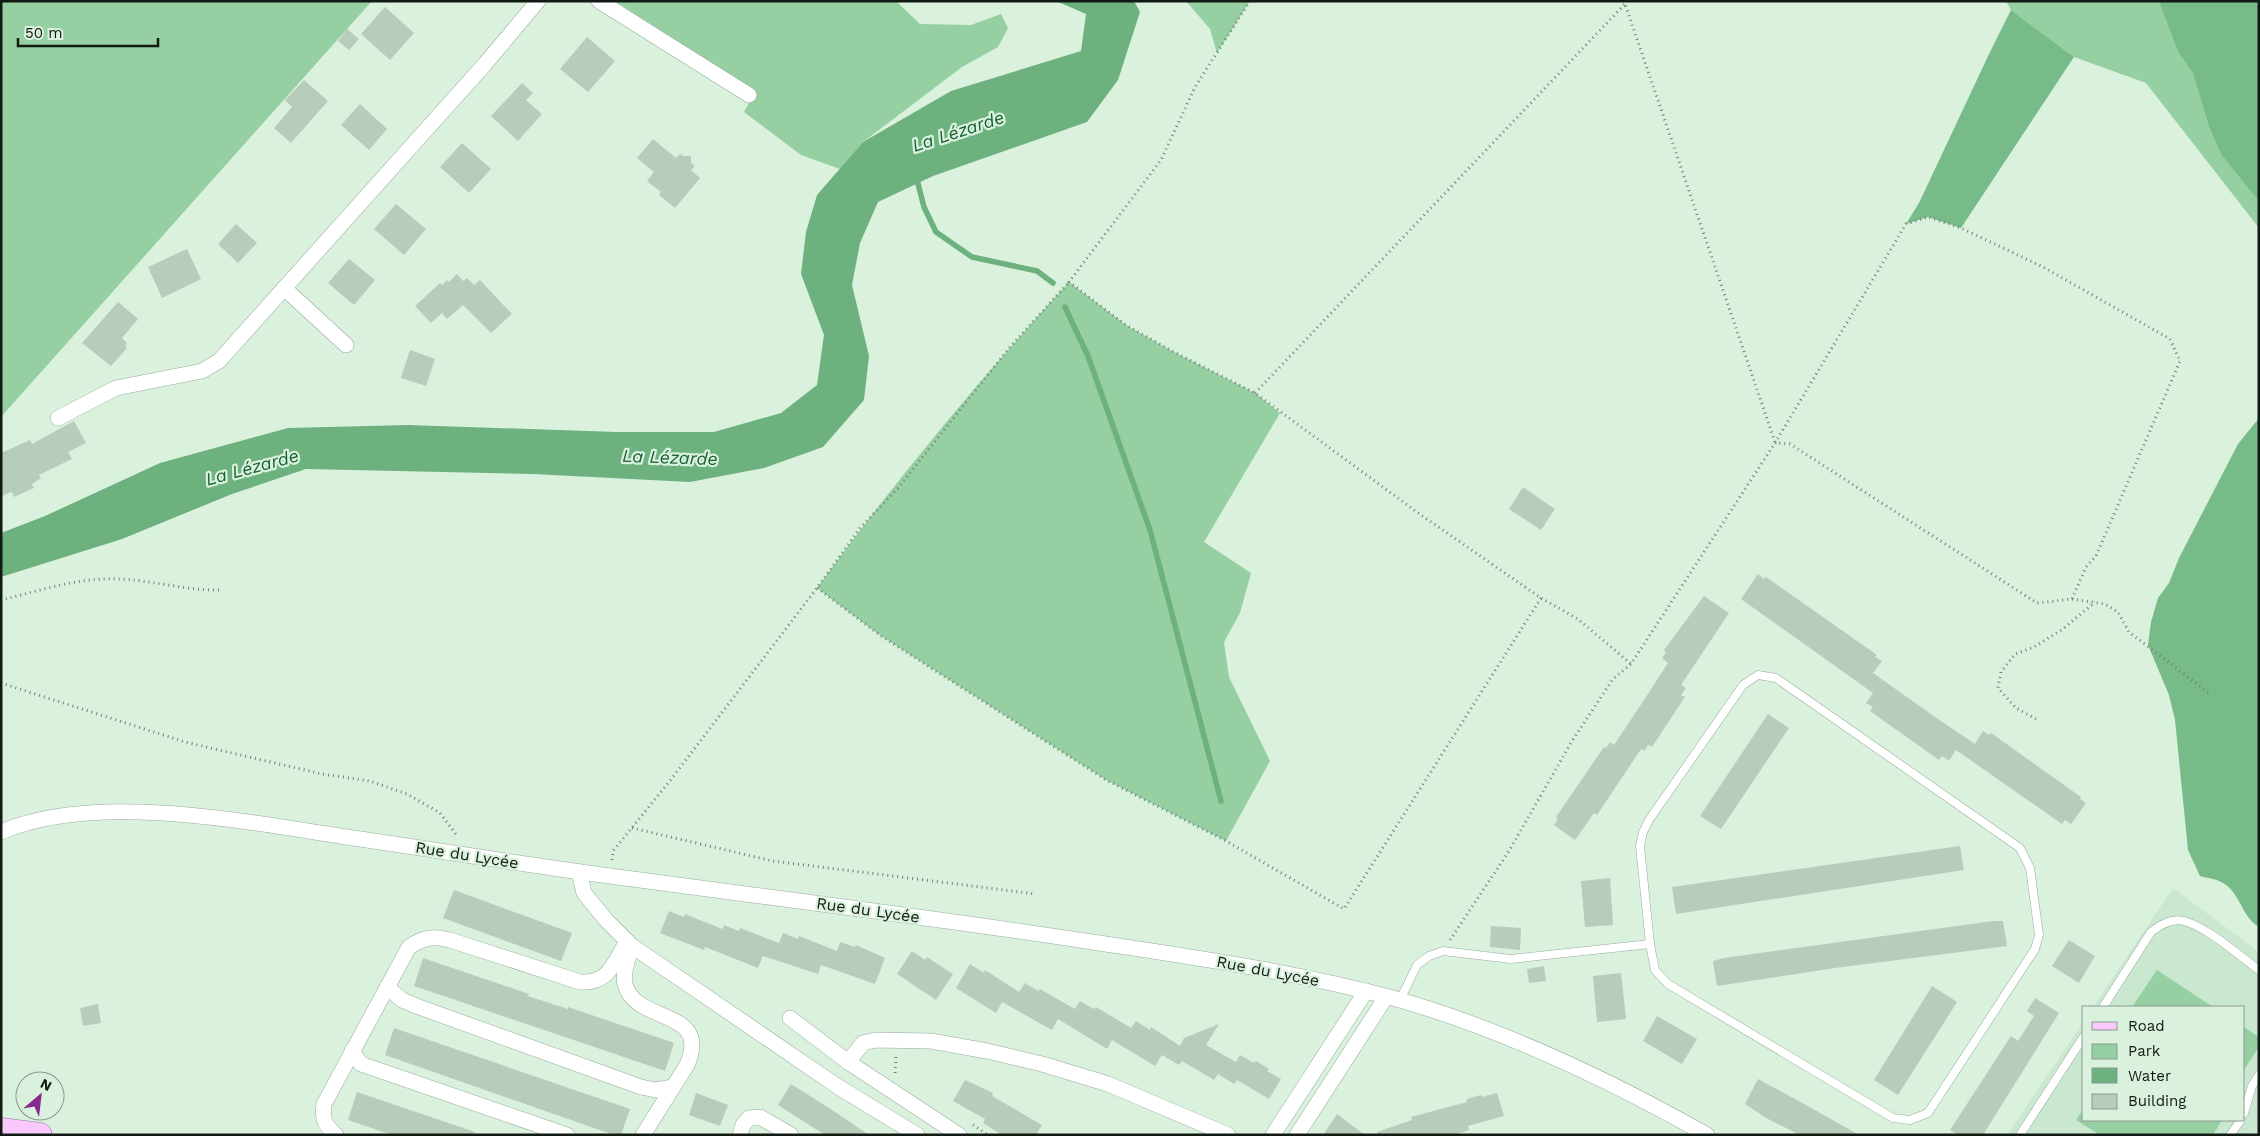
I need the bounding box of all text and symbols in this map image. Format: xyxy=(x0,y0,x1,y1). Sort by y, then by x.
scale bar xyxy=(18,15,158,47)
text: 50 m xyxy=(25,24,62,42)
water label: La Lézarde xyxy=(909,106,1007,156)
water label: La Lézarde xyxy=(203,444,301,490)
water label: La Lézarde xyxy=(622,445,718,469)
street label: Rue du Lycée xyxy=(414,837,520,873)
street label: Rue du Lycée xyxy=(815,893,921,927)
street label: Rue du Lycée xyxy=(1215,952,1321,990)
legend xyxy=(2082,1006,2245,1121)
text: Road xyxy=(2128,1017,2165,1035)
text: Park xyxy=(2128,1042,2161,1060)
text: Water xyxy=(2128,1067,2171,1085)
north arrow xyxy=(15,1071,65,1121)
text: N xyxy=(38,1075,54,1094)
text: Building xyxy=(2128,1092,2186,1110)

